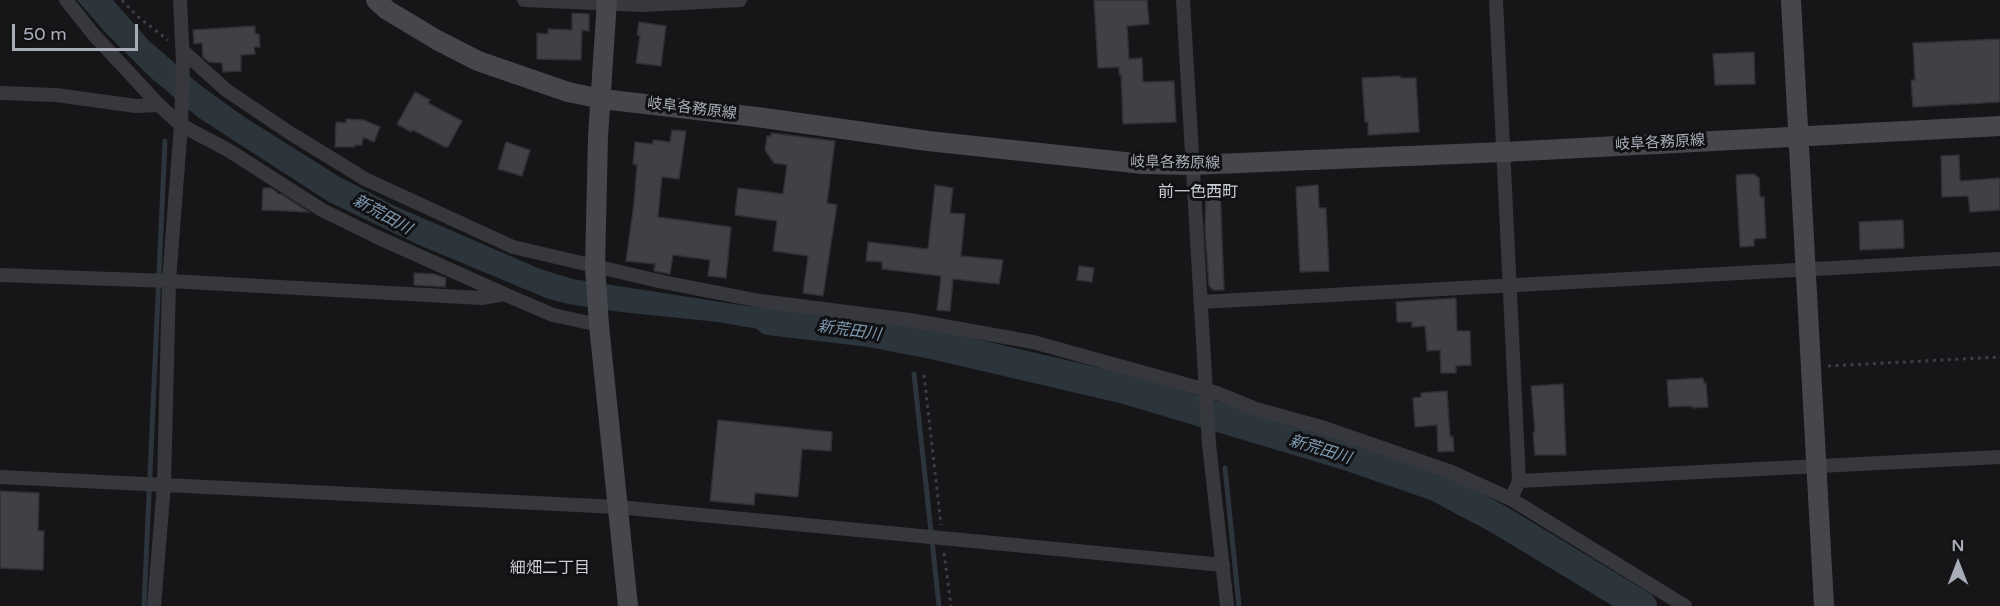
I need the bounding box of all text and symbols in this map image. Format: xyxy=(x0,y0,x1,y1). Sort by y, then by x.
scale bar xyxy=(15,12,141,50)
text: 50 m xyxy=(23,23,67,45)
street label: 岐阜各務原線 xyxy=(646,95,738,123)
street label: 岐阜各務原線 xyxy=(1615,132,1705,154)
street label: 岐阜各務原線 xyxy=(1130,153,1220,173)
district label: 前一色西町 xyxy=(1158,183,1238,203)
water label: 新荒田川 xyxy=(349,191,415,239)
water label: 新荒田川 xyxy=(816,317,882,345)
water label: 新荒田川 xyxy=(1287,431,1353,469)
north arrow xyxy=(1928,534,1988,594)
text: N xyxy=(1952,536,1964,556)
district label: 細畑二丁目 xyxy=(510,559,590,579)

